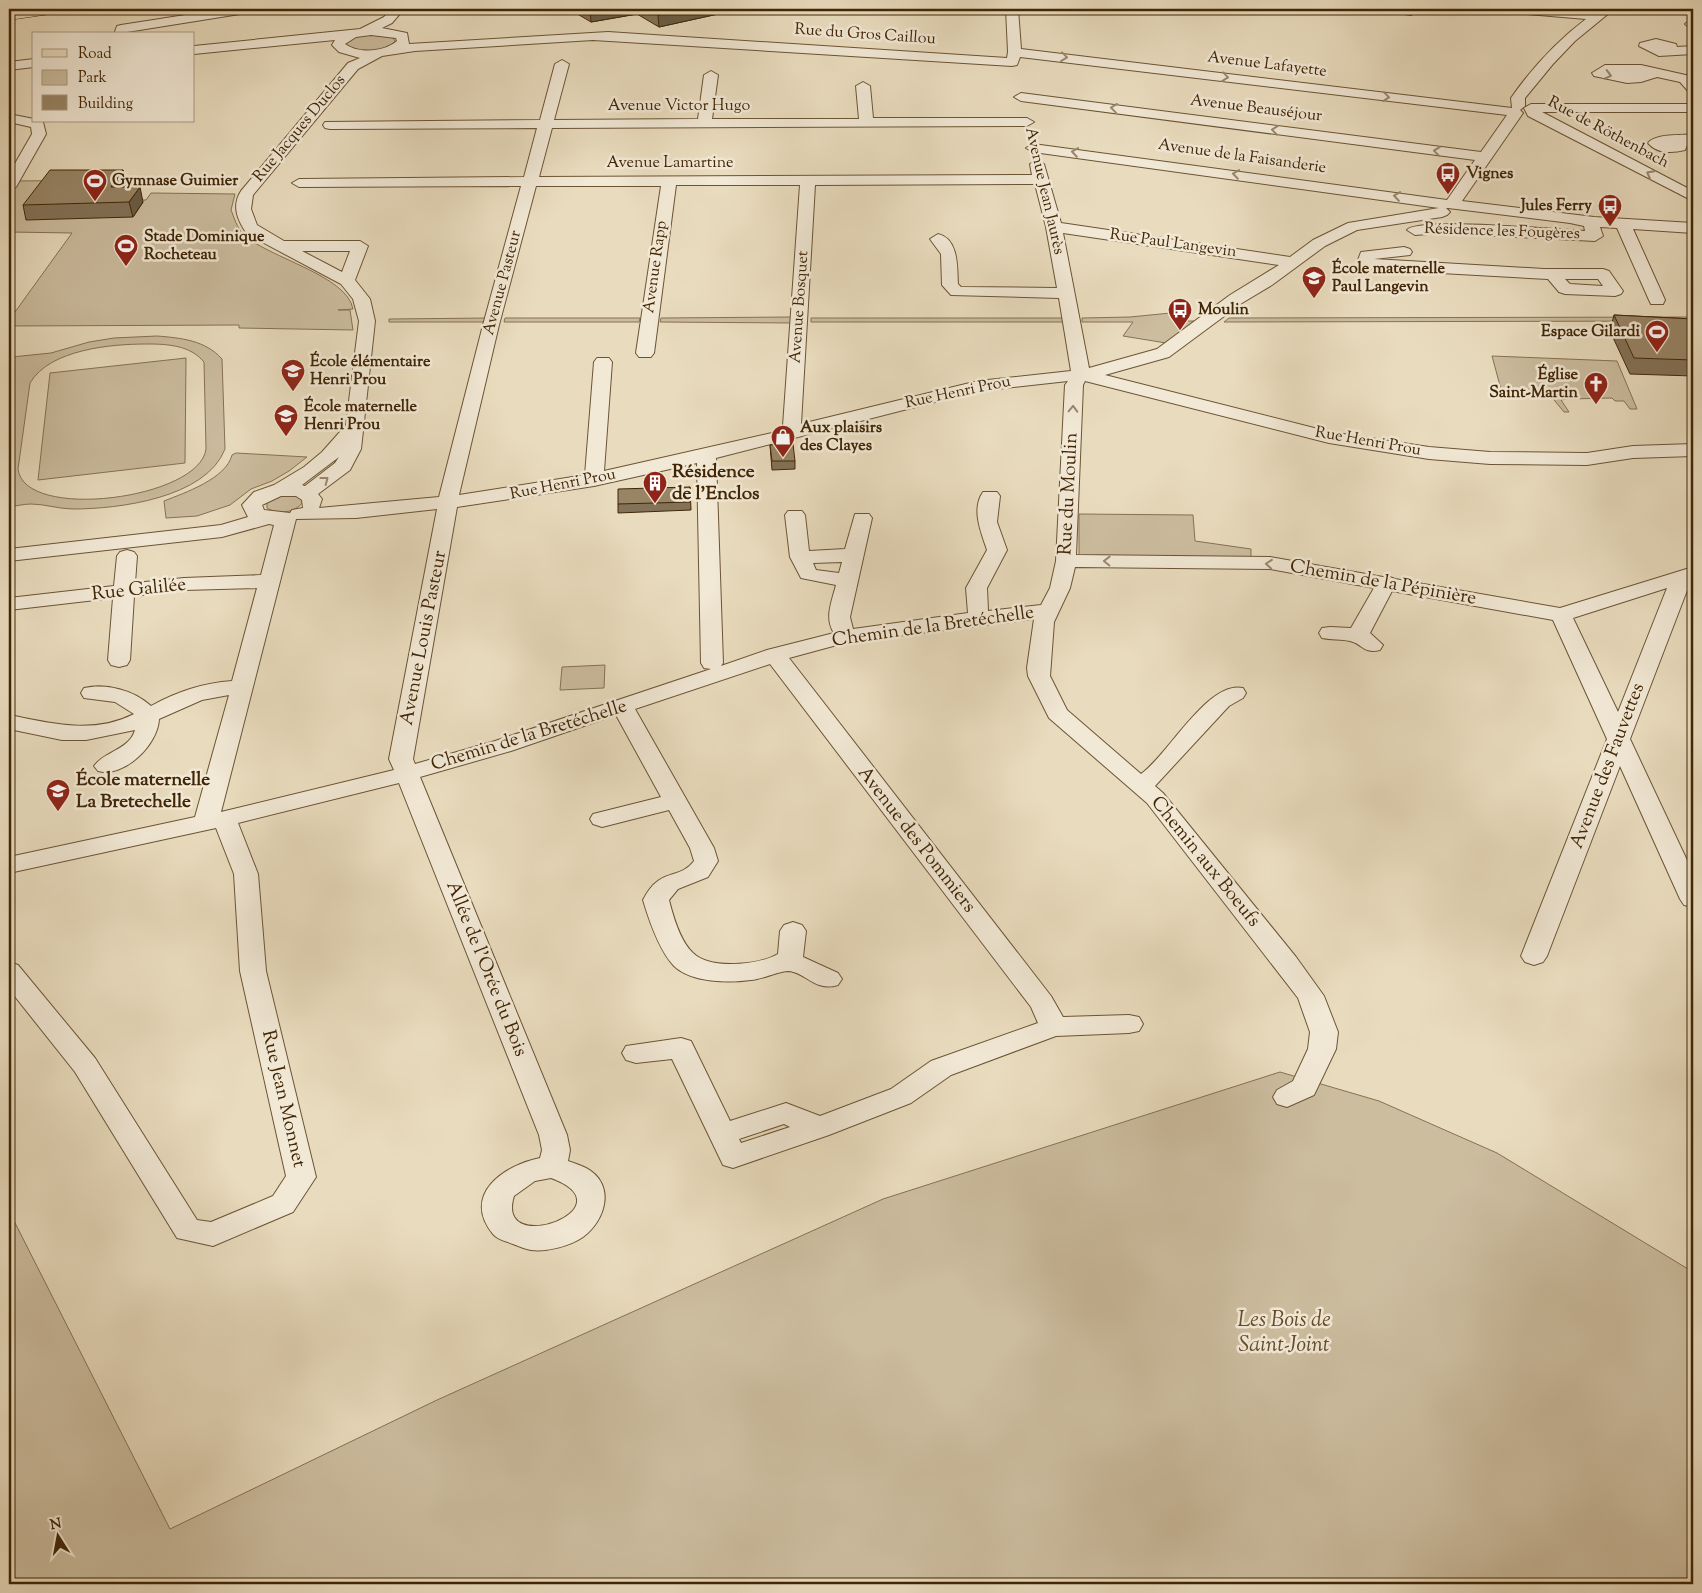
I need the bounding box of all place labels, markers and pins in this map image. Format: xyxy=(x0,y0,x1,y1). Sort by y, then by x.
bus stop icon: Vignes xyxy=(1435,161,1461,195)
place label: Vignes xyxy=(1466,163,1513,186)
sports icon: Gymnase Guimier xyxy=(82,168,108,202)
place label: Gymnase Guimier xyxy=(112,170,239,193)
bus stop icon: Jules Ferry xyxy=(1597,193,1623,227)
place label: Jules Ferry xyxy=(1519,195,1592,218)
place label: Stade Dominique Rocheteau xyxy=(144,226,265,267)
sports icon: Stade Dominique Rocheteau xyxy=(113,233,139,267)
place label: École maternelle Paul Langevin xyxy=(1332,257,1446,299)
school or university icon: École maternelle Paul Langevin xyxy=(1301,265,1327,299)
bus stop icon: Moulin xyxy=(1167,297,1193,331)
place label: Moulin xyxy=(1198,299,1249,322)
sports icon: Espace Gilardi xyxy=(1644,319,1670,353)
place label: Espace Gilardi xyxy=(1541,321,1640,344)
place label: École élémentaire Henri Prou xyxy=(310,350,431,392)
school or university icon: École élémentaire Henri Prou xyxy=(280,358,306,392)
place label: Église Saint-Martin xyxy=(1489,363,1579,405)
church icon: Église Saint-Martin xyxy=(1583,371,1609,405)
place label: École maternelle Henri Prou xyxy=(304,395,418,437)
school or university icon: École maternelle Henri Prou xyxy=(273,403,299,437)
place label: Aux plaisirs des Clayes xyxy=(800,417,882,458)
shop icon: Aux plaisirs des Clayes xyxy=(770,424,796,458)
place label: Résidence de l'Enclos xyxy=(672,459,760,508)
building icon: Résidence de l'Enclos xyxy=(642,470,668,504)
place label: École maternelle La Bretechelle xyxy=(76,767,210,816)
school or university icon: École maternelle La Bretechelle xyxy=(45,778,71,812)

